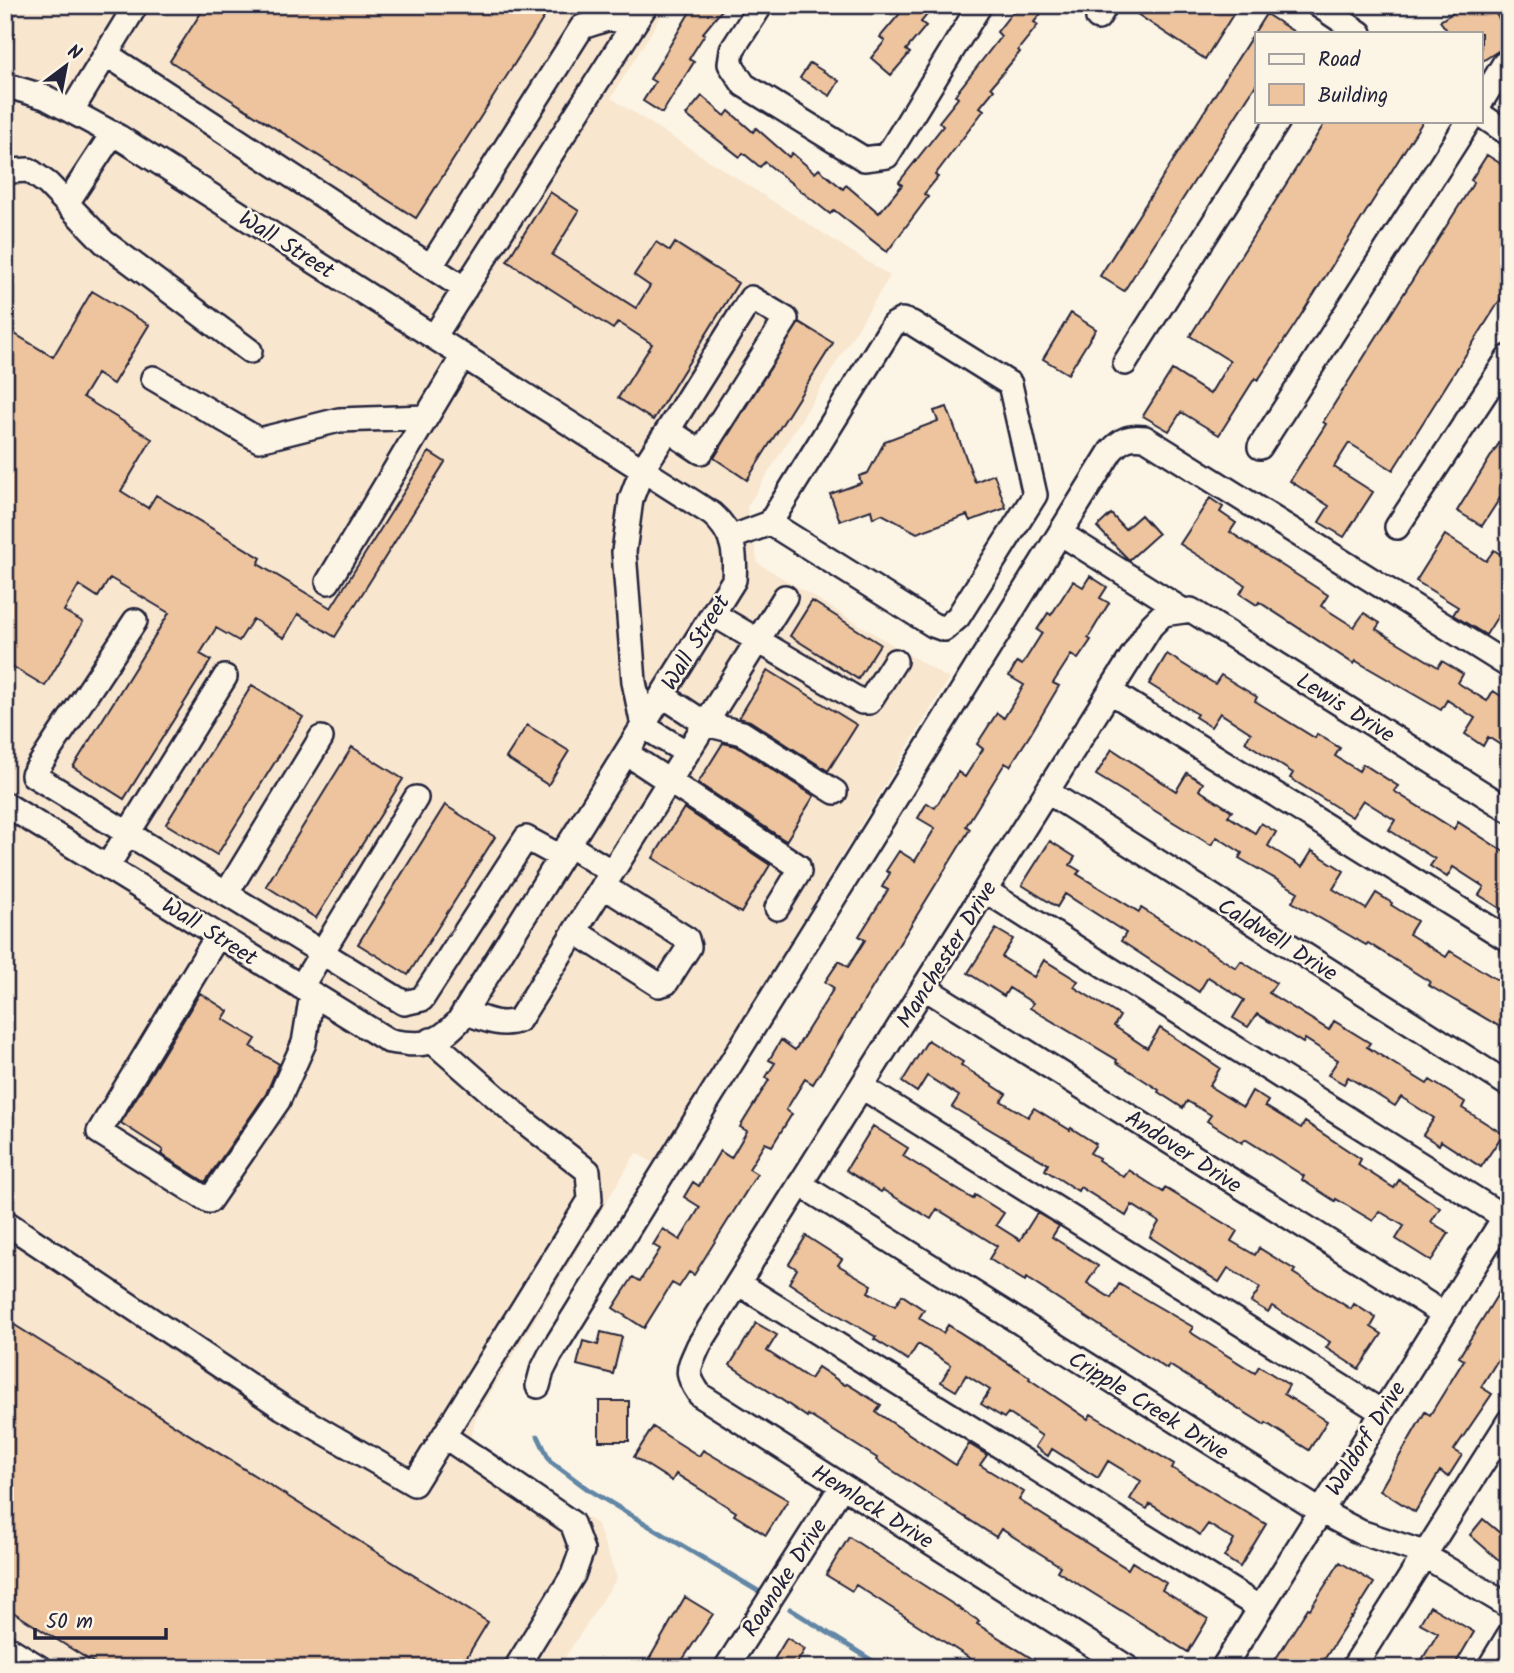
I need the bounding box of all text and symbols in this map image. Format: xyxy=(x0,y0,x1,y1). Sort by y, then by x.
north arrow xyxy=(32,32,102,102)
legend xyxy=(1255,32,1482,122)
text: N xyxy=(61,37,87,69)
text: Road xyxy=(1318,44,1361,77)
text: Building xyxy=(1318,80,1388,113)
street label: Wall Street xyxy=(231,202,342,290)
street label: Wall Street xyxy=(653,587,741,698)
street label: Lewis Drive xyxy=(1288,664,1401,753)
street label: Manchester Drive xyxy=(888,874,1007,1036)
street label: Wall Street xyxy=(154,889,265,977)
street label: Caldwell Drive xyxy=(1210,889,1344,992)
street label: Andover Drive xyxy=(1117,1101,1248,1204)
street label: Cripple Creek Drive xyxy=(1060,1343,1236,1471)
street label: Waldorf Drive xyxy=(1317,1374,1416,1504)
street label: Hemlock Drive xyxy=(804,1456,940,1560)
street label: Roanoke Drive xyxy=(734,1511,838,1645)
scale bar xyxy=(35,1596,166,1640)
text: 50 m xyxy=(46,1606,93,1639)

